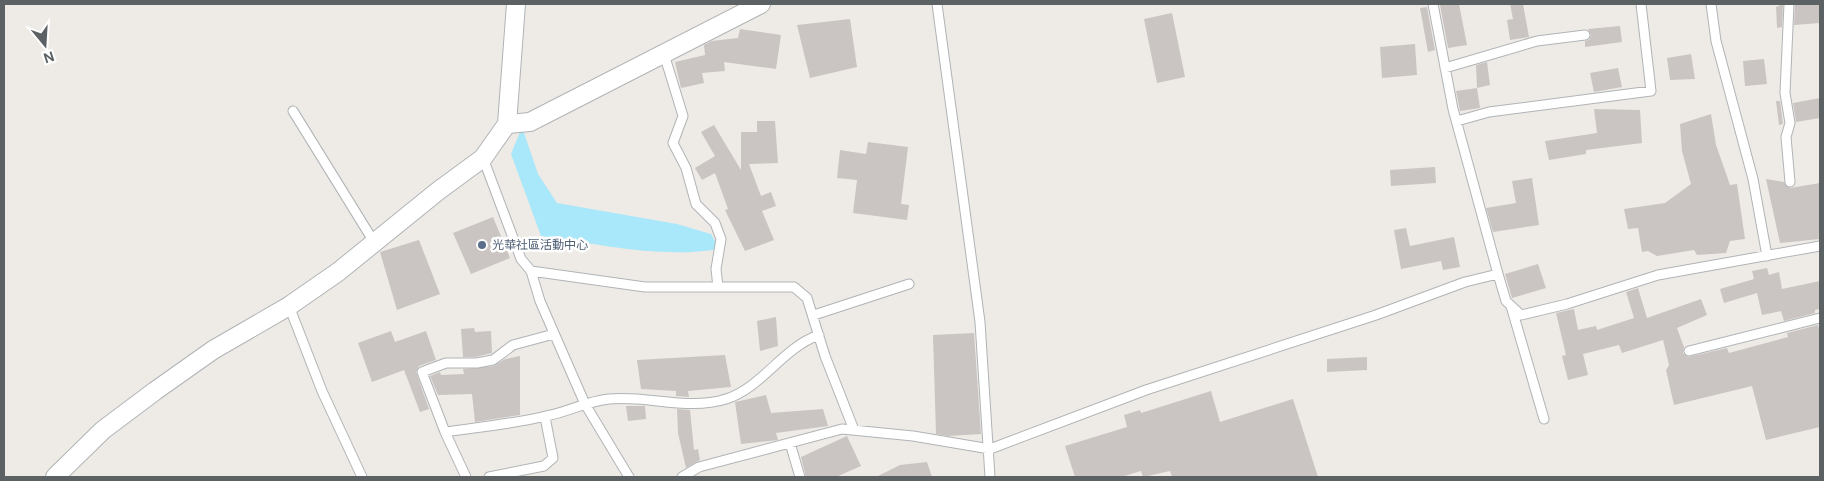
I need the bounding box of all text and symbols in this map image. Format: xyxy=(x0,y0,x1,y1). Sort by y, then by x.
north arrow xyxy=(20,20,70,70)
text: N xyxy=(41,47,57,68)
place label: 光華社區活動中心 xyxy=(492,237,588,253)
marker: 光華社區活動中心 xyxy=(476,239,488,251)

